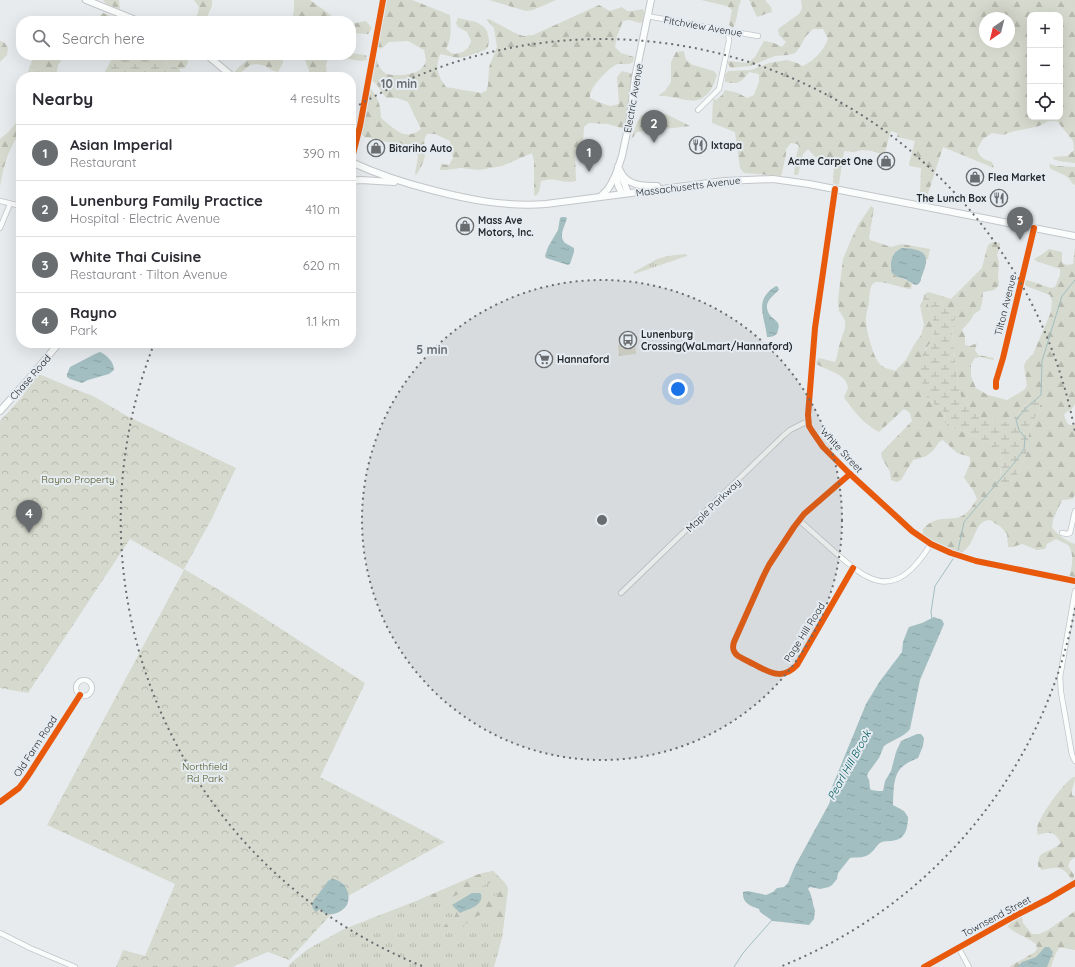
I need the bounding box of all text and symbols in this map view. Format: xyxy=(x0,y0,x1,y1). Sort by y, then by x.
north arrow xyxy=(979,12,1015,48)
map controls xyxy=(1027,12,1063,120)
button: + xyxy=(1027,12,1063,48)
street label: Fitchview Avenue xyxy=(663,13,744,40)
search box xyxy=(16,16,356,60)
icon: search xyxy=(30,27,52,49)
text: Search here xyxy=(62,29,145,48)
button: − xyxy=(1027,48,1063,84)
street label: Electric Avenue xyxy=(621,62,646,134)
text: 10 min xyxy=(381,76,417,91)
button: locate xyxy=(1027,84,1063,120)
text: Nearby xyxy=(32,88,93,109)
text: 4 results xyxy=(290,90,340,106)
pin: 2 xyxy=(641,110,667,143)
text: Asian Imperial xyxy=(70,135,173,154)
restaurant icon: Ixtapa xyxy=(688,135,708,155)
shop icon: Bitariho Auto xyxy=(366,138,386,158)
pin: 1 xyxy=(576,139,602,172)
place label: Ixtapa xyxy=(711,139,742,152)
place label: Bitariho Auto xyxy=(389,142,452,155)
text: 1 xyxy=(42,145,48,161)
text: 390 m xyxy=(303,145,340,161)
shop icon: Acme Carpet One xyxy=(876,151,896,171)
text: Restaurant xyxy=(70,154,136,170)
place label: Acme Carpet One xyxy=(788,155,873,168)
shop icon: Flea Market xyxy=(965,167,985,187)
place label: Flea Market xyxy=(988,171,1046,184)
street label: Massachusetts Avenue xyxy=(635,174,741,199)
restaurant icon: The Lunch Box xyxy=(989,188,1009,208)
text: Lunenburg Family Practice xyxy=(70,191,263,210)
place label: The Lunch Box xyxy=(916,192,986,205)
text: 2 xyxy=(41,201,49,217)
text: 410 m xyxy=(305,201,340,217)
pin: 3 xyxy=(1007,207,1033,240)
text: Hospital · Electric Avenue xyxy=(70,210,220,226)
place label: Mass Ave Motors, Inc. xyxy=(478,214,534,239)
shop icon: Mass Ave Motors, Inc. xyxy=(455,216,475,236)
text: White Thai Cuisine xyxy=(70,247,201,266)
text: 3 xyxy=(42,257,48,273)
text: 620 m xyxy=(303,257,340,273)
text: Restaurant · Tilton Avenue xyxy=(70,266,227,282)
street label: Tilton Avenue xyxy=(992,273,1019,337)
text: Rayno xyxy=(70,303,117,322)
text: 4 xyxy=(41,313,49,329)
text: 1.1 km xyxy=(306,313,340,329)
text: Park xyxy=(70,322,98,338)
place label: Lunenburg Crossing(WaLmart/Hannaford) xyxy=(641,328,793,353)
bus stop icon: Lunenburg Crossing(WaLmart/Hannaford) xyxy=(618,330,638,350)
text: 5 min xyxy=(416,342,448,357)
supermarket icon: Hannaford xyxy=(534,349,554,369)
street label: Chase Road xyxy=(7,352,54,403)
place label: Hannaford xyxy=(557,353,609,366)
your location xyxy=(668,379,688,399)
street label: White Street xyxy=(818,425,866,476)
park label: Rayno Property xyxy=(41,473,115,486)
street label: Maple Parkway xyxy=(683,476,744,535)
pin: 4 xyxy=(16,500,42,533)
centre of rings xyxy=(595,513,609,527)
street label: Page Hill Road xyxy=(781,600,828,664)
street label: Old Farm Road xyxy=(11,713,60,779)
water label: Pearl Hill Brook xyxy=(824,727,875,802)
park label: Northfield Rd Park xyxy=(182,760,228,785)
street label: Townsend Street xyxy=(959,892,1034,940)

